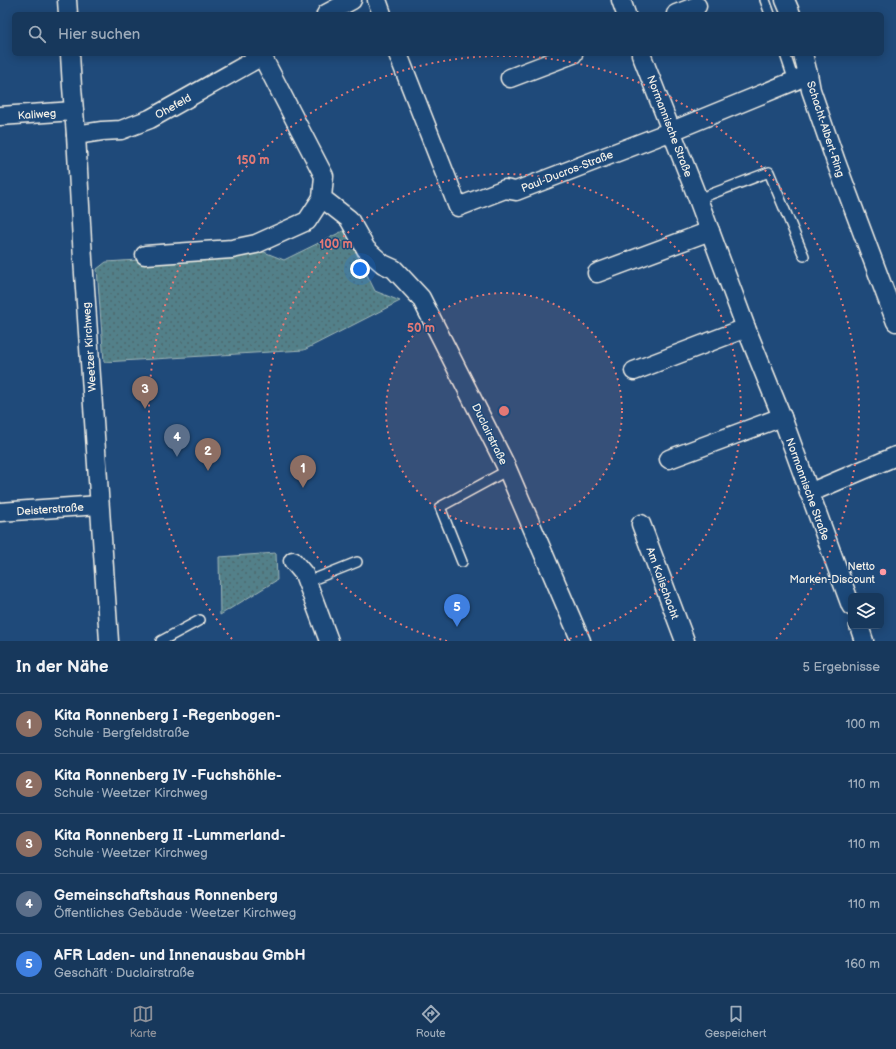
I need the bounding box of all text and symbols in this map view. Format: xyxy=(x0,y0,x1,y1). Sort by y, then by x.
search box xyxy=(12,12,884,56)
icon: search xyxy=(26,23,48,45)
text: Hier suchen xyxy=(58,25,140,44)
street label: Normannische Straße xyxy=(644,73,695,179)
street label: Schacht-Albert-Ring xyxy=(804,79,847,179)
street label: Ohefeld xyxy=(153,91,194,122)
street label: Kaliweg xyxy=(17,107,57,122)
street label: Paul-Ducros-Straße xyxy=(519,148,615,195)
text: 150 m xyxy=(237,153,269,168)
text: 100 m xyxy=(319,237,353,252)
your location xyxy=(350,259,370,279)
street label: Weetzer Kirchweg xyxy=(80,302,99,392)
text: 50 m xyxy=(407,321,435,336)
pin: 3 xyxy=(132,376,158,409)
street label: Duclairstraße xyxy=(469,401,510,467)
centre of rings xyxy=(497,404,511,418)
pin: 4 xyxy=(164,424,190,457)
street label: Normannische Straße xyxy=(783,436,832,543)
pin: 2 xyxy=(195,438,221,471)
pin: 1 xyxy=(290,455,316,488)
street label: Deisterstraße xyxy=(16,501,85,518)
street label: Am Kalischacht xyxy=(643,545,682,622)
place label: Netto Marken-Discount xyxy=(790,560,876,586)
marker: Netto Marken-Discount xyxy=(878,567,888,577)
map controls xyxy=(848,593,884,629)
button: layers xyxy=(848,593,884,629)
pin: 5 xyxy=(444,594,470,627)
text: In der Nähe xyxy=(16,657,109,677)
text: 5 Ergebnisse xyxy=(803,659,880,675)
text: Kita Ronnenberg I -Regenbogen- xyxy=(54,706,281,725)
text: 1 xyxy=(26,716,32,732)
text: 100 m xyxy=(845,716,880,732)
text: Schule · Bergfeldstraße xyxy=(54,725,189,741)
text: Kita Ronnenberg IV -Fuchshöhle- xyxy=(54,766,282,785)
text: 2 xyxy=(25,776,33,792)
text: 110 m xyxy=(848,776,880,792)
text: Schule · Weetzer Kirchweg xyxy=(54,785,208,801)
text: Kita Ronnenberg II -Lummerland- xyxy=(54,826,286,845)
text: 3 xyxy=(25,836,33,852)
text: 110 m xyxy=(848,836,880,852)
text: Schule · Weetzer Kirchweg xyxy=(54,845,208,861)
text: Gemeinschaftshaus Ronnenberg xyxy=(54,886,278,905)
text: 4 xyxy=(25,896,33,912)
text: 110 m xyxy=(848,896,880,912)
text: Öffentliches Gebäude · Weetzer Kirchweg xyxy=(54,905,296,921)
text: AFR Laden- und Innenausbau GmbH xyxy=(54,946,306,965)
text: 5 xyxy=(25,956,33,972)
text: 160 m xyxy=(845,956,880,972)
text: Geschäft · Duclairstraße xyxy=(54,965,195,981)
tab: Karte xyxy=(130,1003,157,1040)
tab: Route xyxy=(416,1003,445,1040)
tab: Gespeichert xyxy=(705,1003,766,1040)

